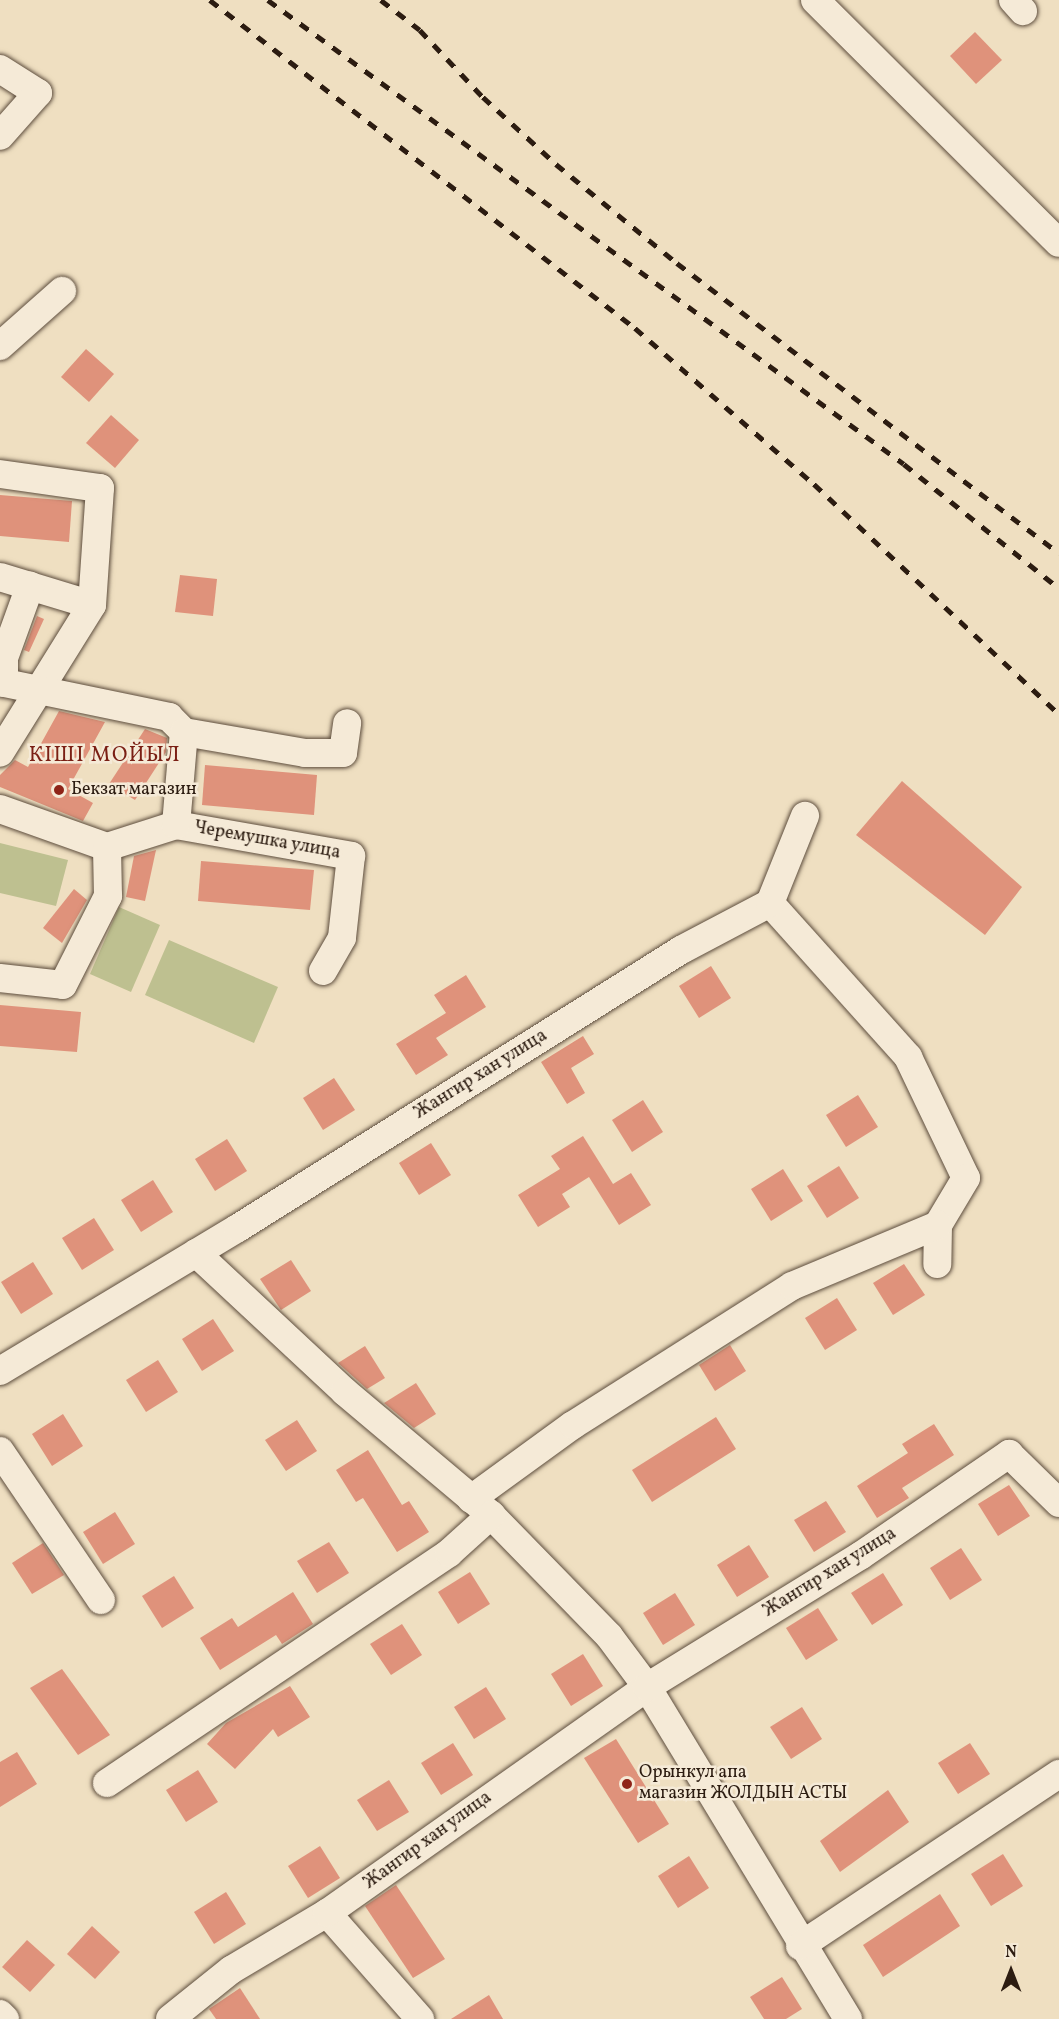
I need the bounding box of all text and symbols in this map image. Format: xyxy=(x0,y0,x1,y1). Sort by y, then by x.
district label: КІШІ МОЙЫЛ xyxy=(29,743,181,769)
place label: Бекзат магазин xyxy=(71,779,197,801)
marker: Бекзат магазин xyxy=(52,783,66,797)
street label: Черемушка улица xyxy=(192,817,342,865)
street label: Жангир хан улица xyxy=(410,1025,552,1125)
street label: Жангир хан улица xyxy=(759,1523,901,1623)
place label: Орынкул апа магазин ЖОЛДЫН АСТЫ xyxy=(639,1763,847,1806)
marker: Орынкул апа магазин ЖОЛДЫН АСТЫ xyxy=(620,1777,634,1791)
street label: Жангир хан улица xyxy=(360,1787,496,1895)
north arrow xyxy=(981,1941,1041,2001)
text: N xyxy=(1005,1942,1017,1964)

